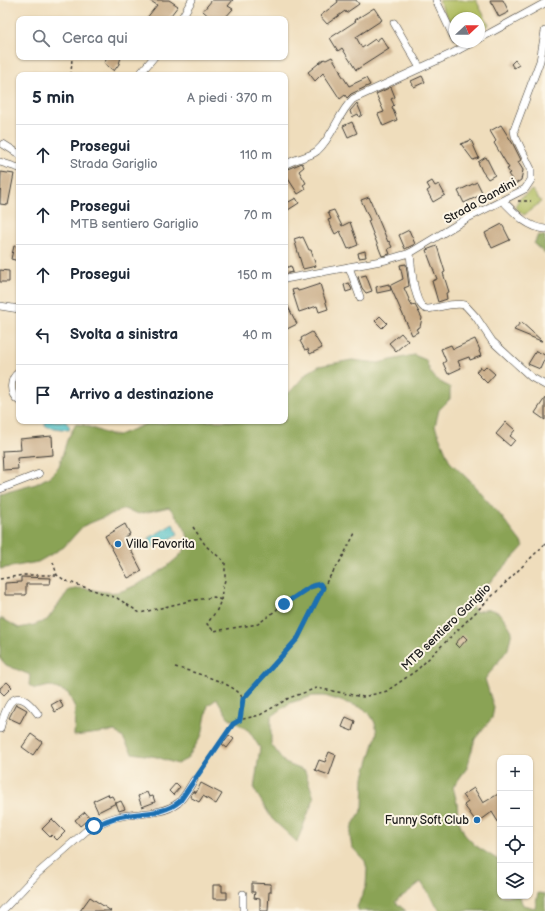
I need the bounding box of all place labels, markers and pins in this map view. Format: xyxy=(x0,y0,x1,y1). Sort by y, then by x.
place label: Villa Favorita xyxy=(126,537,195,552)
marker: Villa Favorita xyxy=(113,539,123,549)
place label: Funny Soft Club xyxy=(385,813,469,828)
marker: Funny Soft Club xyxy=(472,815,482,825)

